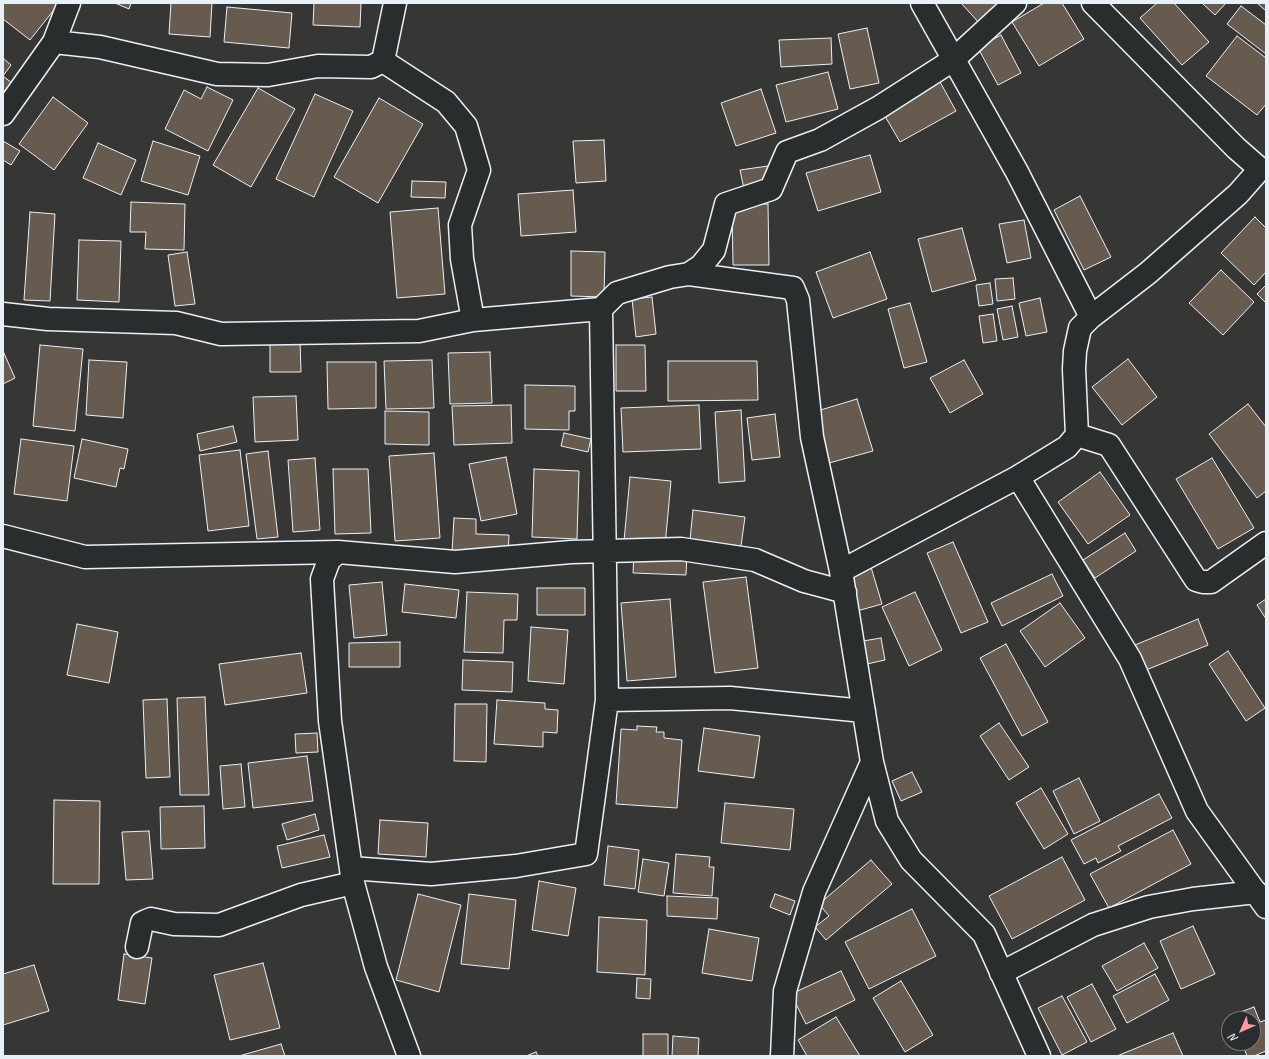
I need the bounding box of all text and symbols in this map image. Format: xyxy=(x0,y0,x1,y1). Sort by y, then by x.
north arrow xyxy=(1221,1011,1261,1051)
text: N xyxy=(1226,1031,1241,1046)

